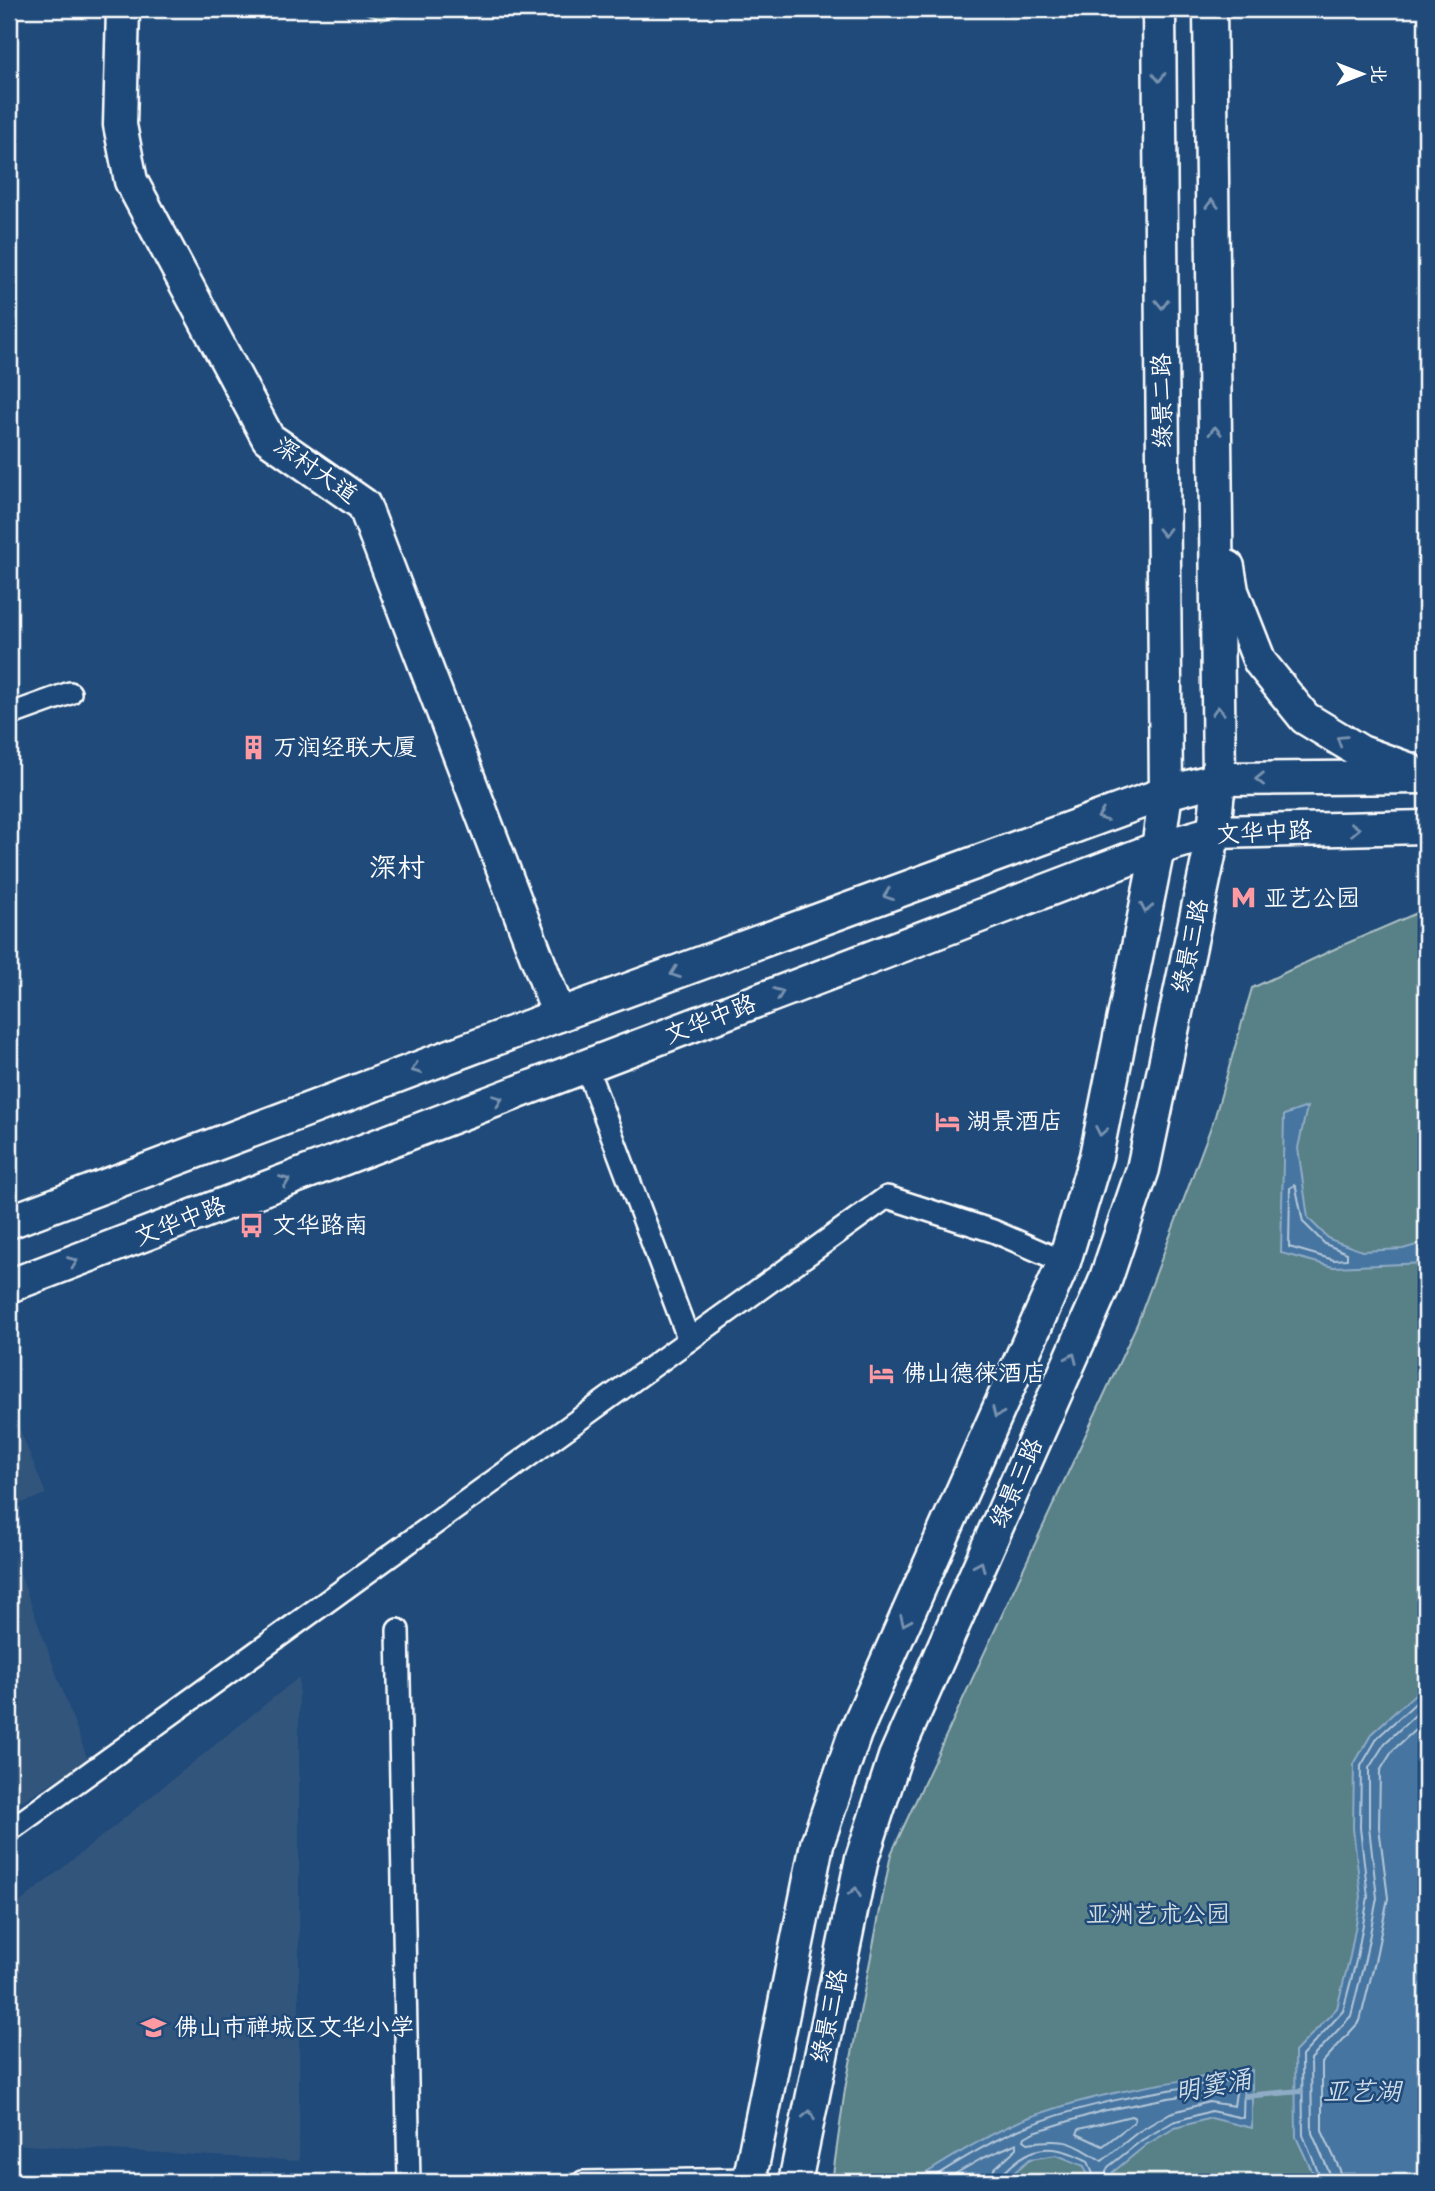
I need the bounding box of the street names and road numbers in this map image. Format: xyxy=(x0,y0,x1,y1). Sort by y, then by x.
street label: 绿景二路 xyxy=(1148,353,1181,449)
street label: 深村大道 xyxy=(266,433,362,512)
street label: 文华中路 xyxy=(1215,817,1313,852)
street label: 绿景三路 xyxy=(1167,896,1218,997)
street label: 文华中路 xyxy=(661,990,761,1053)
street label: 文华中路 xyxy=(131,1192,231,1255)
street label: 绿景三路 xyxy=(985,1434,1052,1534)
street label: 绿景三路 xyxy=(806,1966,857,2067)

